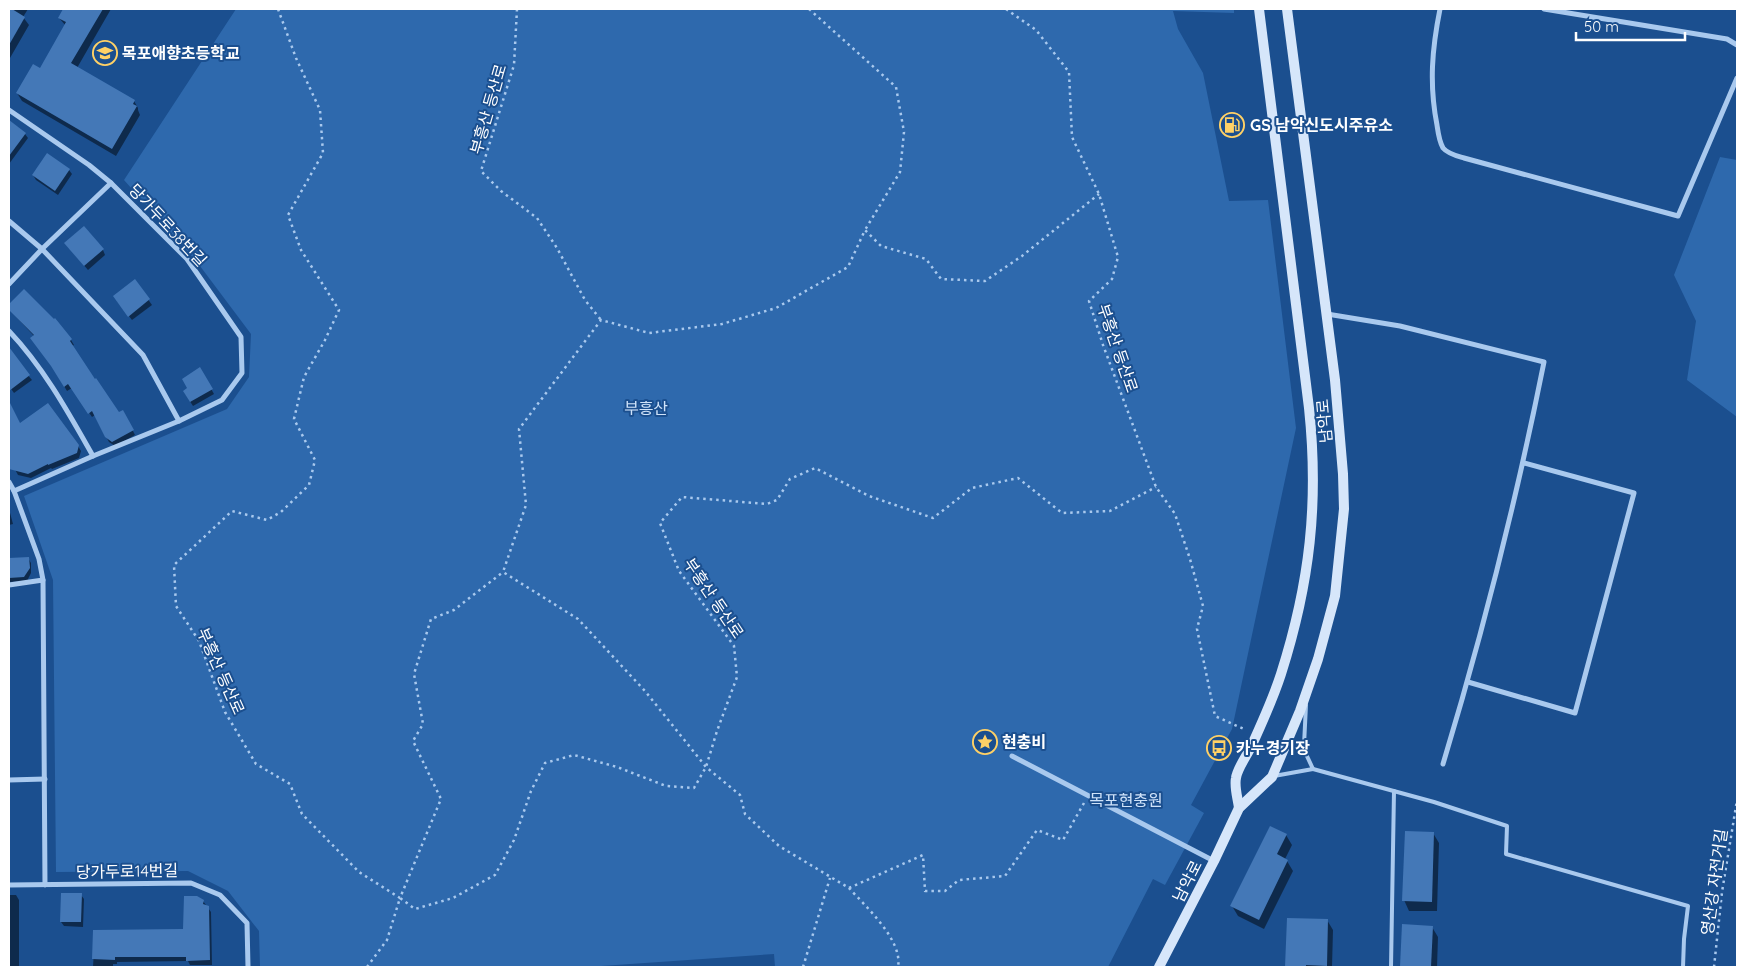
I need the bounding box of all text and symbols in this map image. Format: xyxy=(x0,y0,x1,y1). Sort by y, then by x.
scale bar xyxy=(1576,10,1685,42)
text: 50 m xyxy=(1584,17,1619,36)
school or university icon: 목포애향초등학교 xyxy=(92,40,118,66)
place label: 목포애향초등학교 xyxy=(122,43,240,63)
street label: 부흥산 등산로 xyxy=(466,61,510,156)
fuel station icon: GS 남악신도시주유소 xyxy=(1219,112,1245,138)
place label: GS 남악신도시주유소 xyxy=(1250,115,1393,135)
street label: 당가두로38번길 xyxy=(125,180,211,270)
street label: 부흥산 등산로 xyxy=(1093,301,1143,395)
park label: 부흥산 xyxy=(624,398,668,418)
street label: 남악로 xyxy=(1312,398,1336,444)
street label: 부흥산 등산로 xyxy=(680,554,748,642)
street label: 부흥산 등산로 xyxy=(193,625,249,718)
place icon: 현충비 xyxy=(972,729,998,755)
place label: 현충비 xyxy=(1002,732,1046,752)
bus stop icon: 카누경기장 xyxy=(1206,735,1232,761)
place label: 카누경기장 xyxy=(1236,738,1310,758)
park label: 목포현충원 xyxy=(1089,790,1163,810)
street label: 영산강 자전거길 xyxy=(1697,827,1731,937)
street label: 남악로 xyxy=(1168,857,1206,905)
street label: 당가두로14번길 xyxy=(76,860,178,882)

